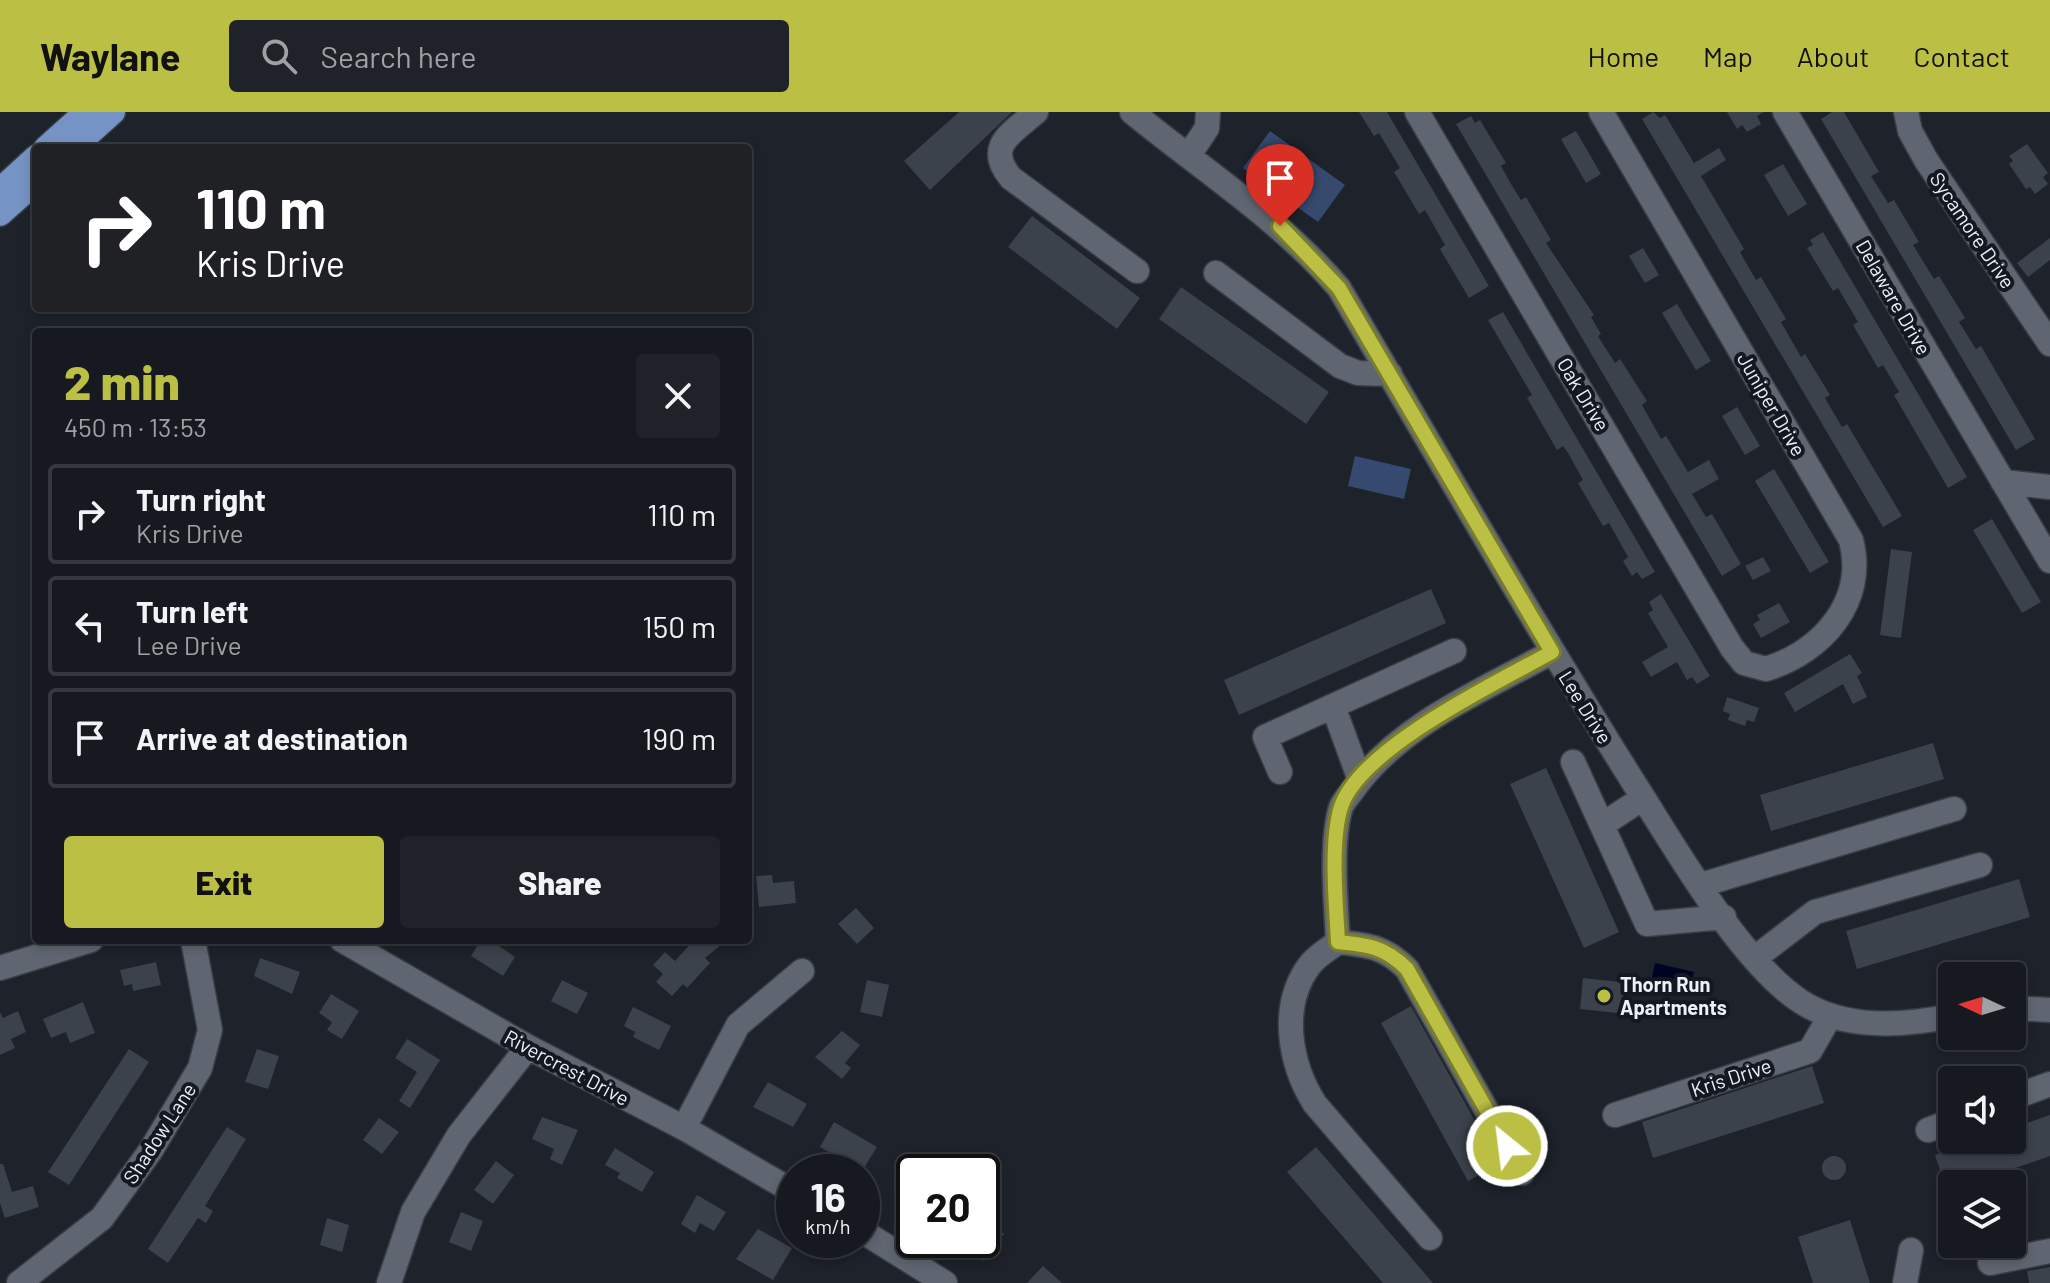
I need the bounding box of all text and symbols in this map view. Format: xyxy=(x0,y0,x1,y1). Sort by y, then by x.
search box xyxy=(229,20,789,92)
text: Waylane xyxy=(40,33,181,79)
icon: search xyxy=(257,34,301,78)
text: Search here xyxy=(321,38,476,74)
text: Home xyxy=(1588,39,1659,73)
text: Map xyxy=(1703,39,1753,73)
text: About xyxy=(1797,39,1869,73)
text: Contact xyxy=(1913,39,2010,73)
pin xyxy=(1246,144,1314,226)
icon: arrive xyxy=(1258,156,1302,200)
street label: Sycamore Drive xyxy=(1925,167,2021,293)
text: 110 m xyxy=(196,173,326,240)
icon: right xyxy=(64,176,168,280)
street label: Delaware Drive xyxy=(1851,235,1937,359)
text: Kris Drive xyxy=(196,241,345,284)
street label: Juniper Drive xyxy=(1733,348,1811,460)
text: 2 min xyxy=(64,352,180,410)
street label: Oak Drive xyxy=(1553,353,1615,435)
button: close xyxy=(636,354,720,438)
text: 450 m · 13:53 xyxy=(64,411,207,442)
text: Turn right xyxy=(136,481,266,517)
icon: right xyxy=(68,492,112,536)
text: 110 m xyxy=(647,496,716,532)
text: Kris Drive xyxy=(136,517,244,548)
text: Turn left xyxy=(136,593,249,629)
icon: left xyxy=(68,604,112,648)
text: 150 m xyxy=(642,608,716,644)
text: Lee Drive xyxy=(136,629,242,660)
street label: Lee Drive xyxy=(1554,666,1618,748)
icon: arrive xyxy=(68,716,112,760)
text: Arrive at destination xyxy=(136,720,408,756)
text: 190 m xyxy=(642,720,716,756)
button: Exit xyxy=(64,836,384,928)
button: Share xyxy=(400,836,720,928)
north arrow xyxy=(1938,962,2026,1050)
map controls xyxy=(1938,962,2026,1258)
place label: Thorn Run Apartments xyxy=(1620,972,1727,1019)
marker: Thorn Run Apartments xyxy=(1595,987,1613,1005)
street label: Rivercrest Drive xyxy=(501,1024,633,1110)
street label: Kris Drive xyxy=(1688,1053,1774,1101)
button: sound xyxy=(1938,1066,2026,1154)
street label: Shadow Lane xyxy=(118,1078,200,1188)
position arrow xyxy=(1465,1104,1549,1188)
speed limit sign: 20 xyxy=(896,1154,1000,1258)
button: layers xyxy=(1938,1170,2026,1258)
text: 16 xyxy=(810,1172,846,1220)
text: km/h xyxy=(805,1214,851,1238)

